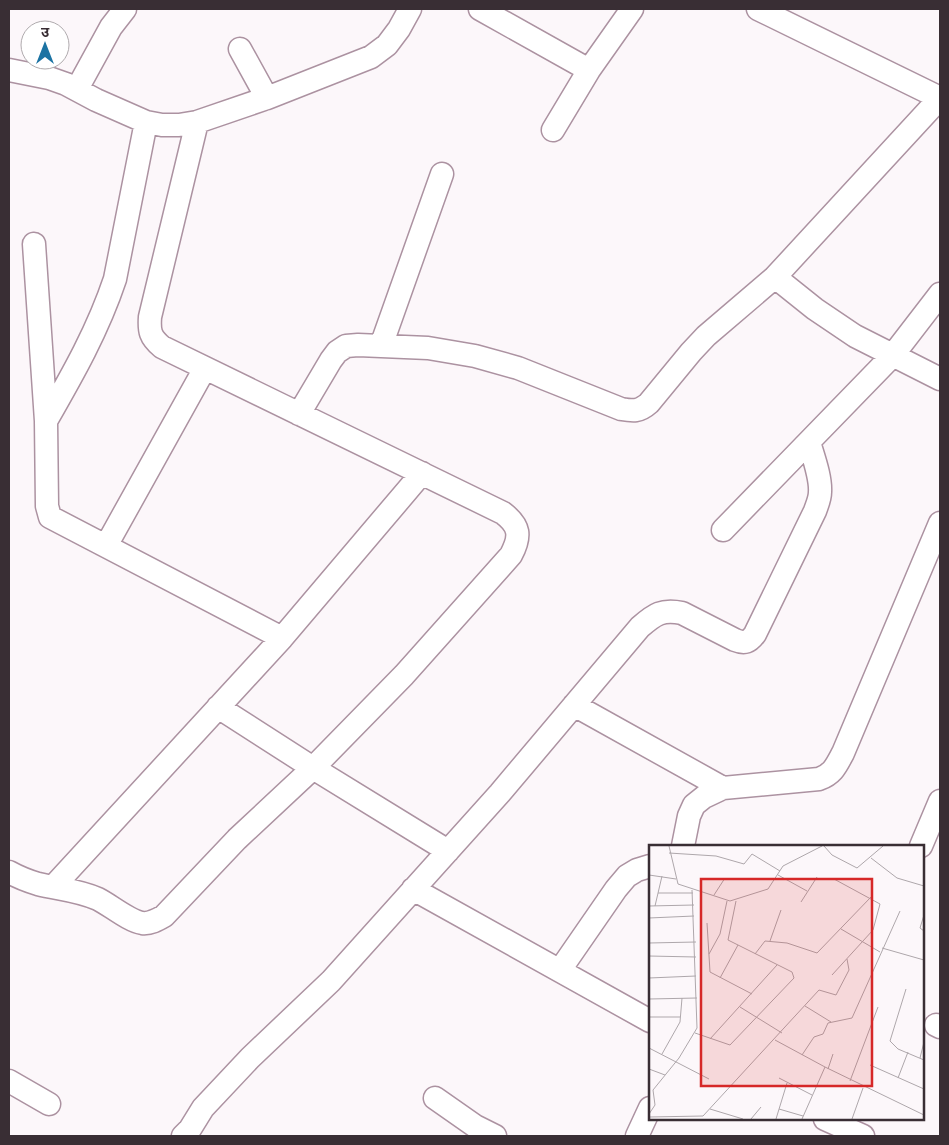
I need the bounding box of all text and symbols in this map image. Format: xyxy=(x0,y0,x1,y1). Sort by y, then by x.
north arrow xyxy=(20,20,70,70)
text: उ xyxy=(41,23,50,40)
inset map xyxy=(649,845,924,1120)

